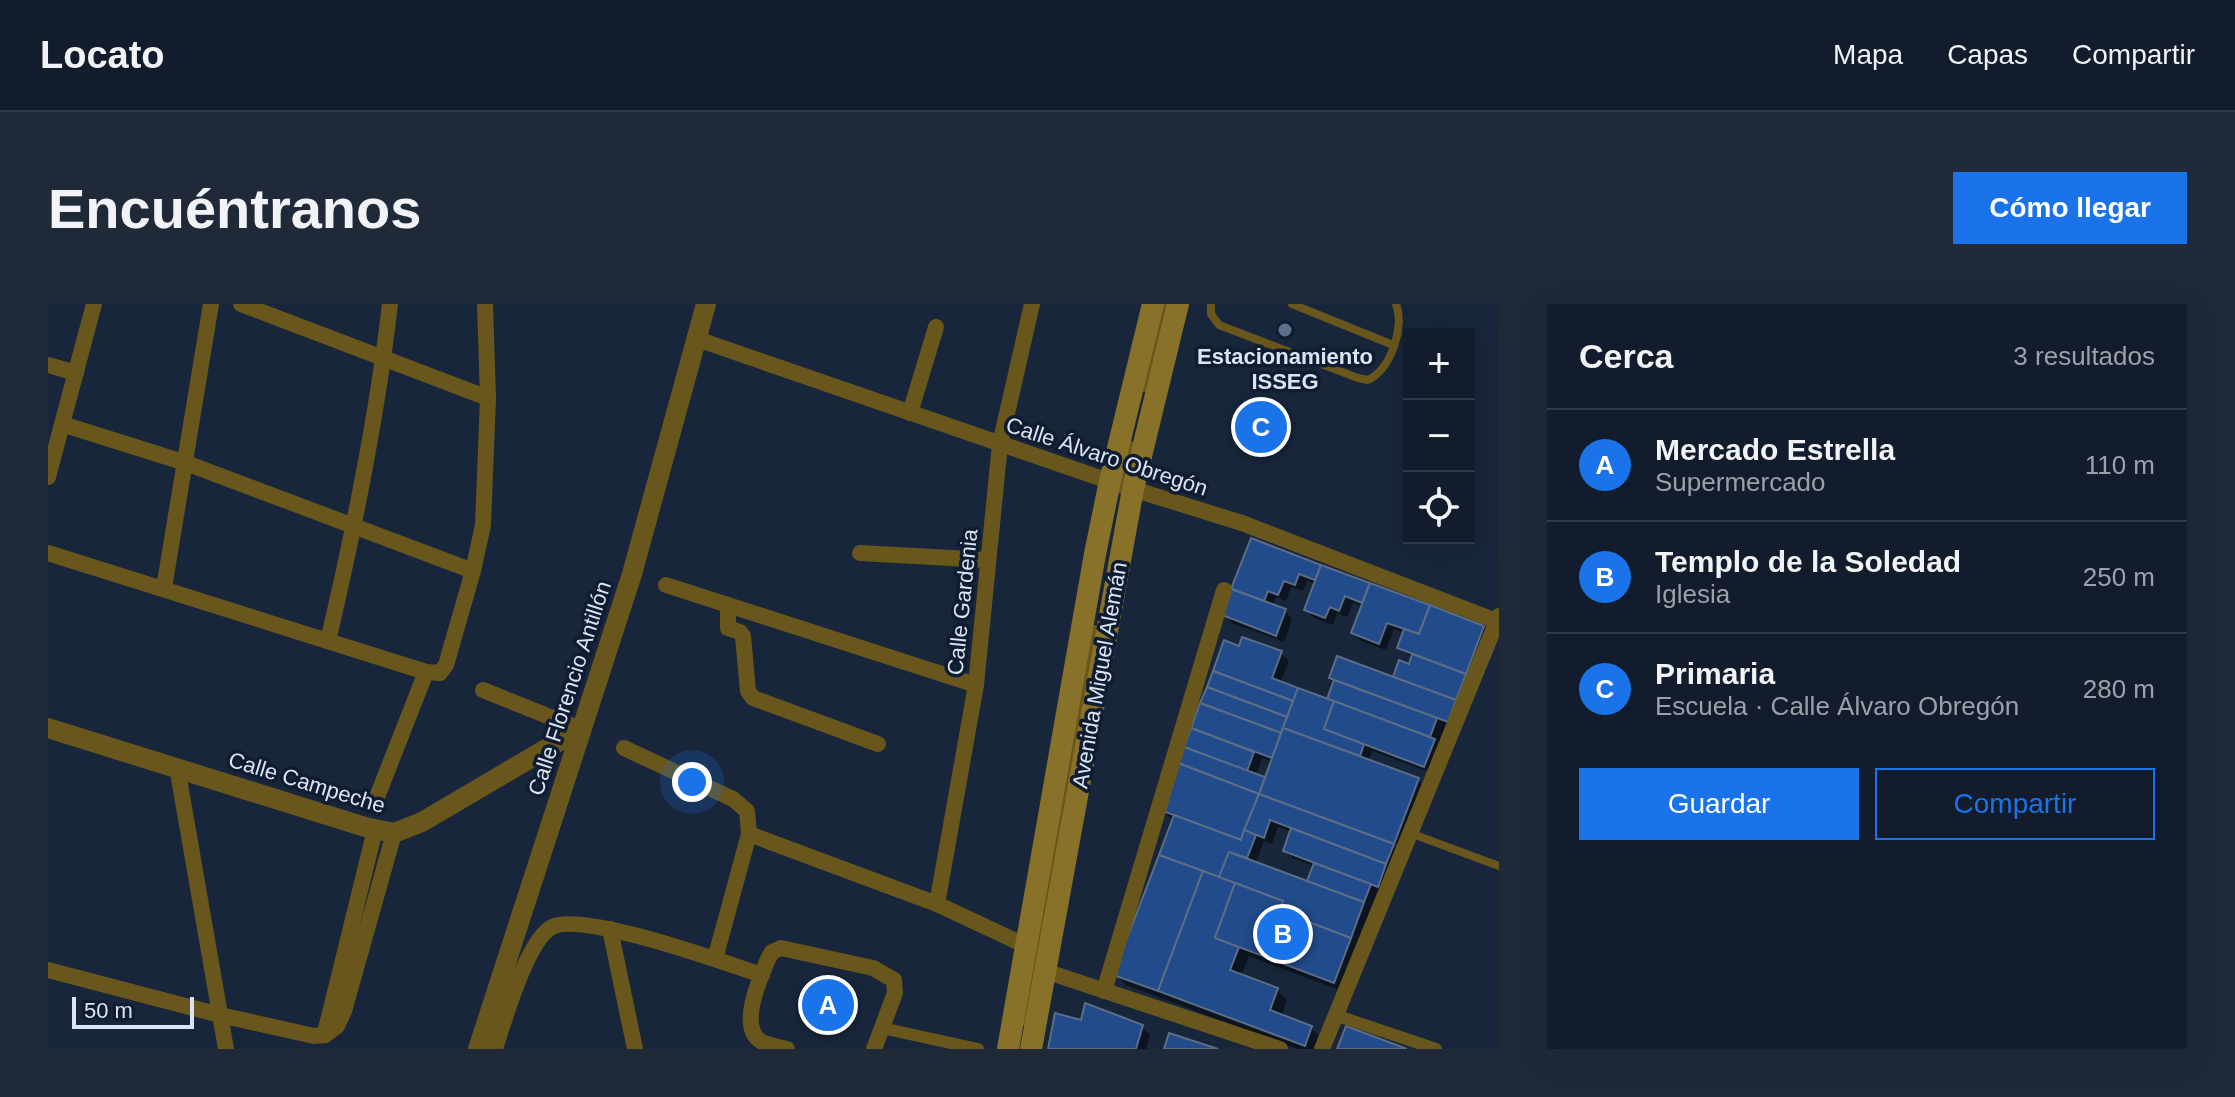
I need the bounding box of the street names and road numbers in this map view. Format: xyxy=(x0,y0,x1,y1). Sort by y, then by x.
street label: Calle Álvaro Obregón xyxy=(1003,412,1211,501)
street label: Calle Gardenia xyxy=(942,527,983,676)
street label: Avenida Miguel Alemán xyxy=(1067,560,1132,790)
street label: Calle Florencio Antillón xyxy=(523,578,616,798)
street label: Calle Campeche xyxy=(225,747,388,818)

